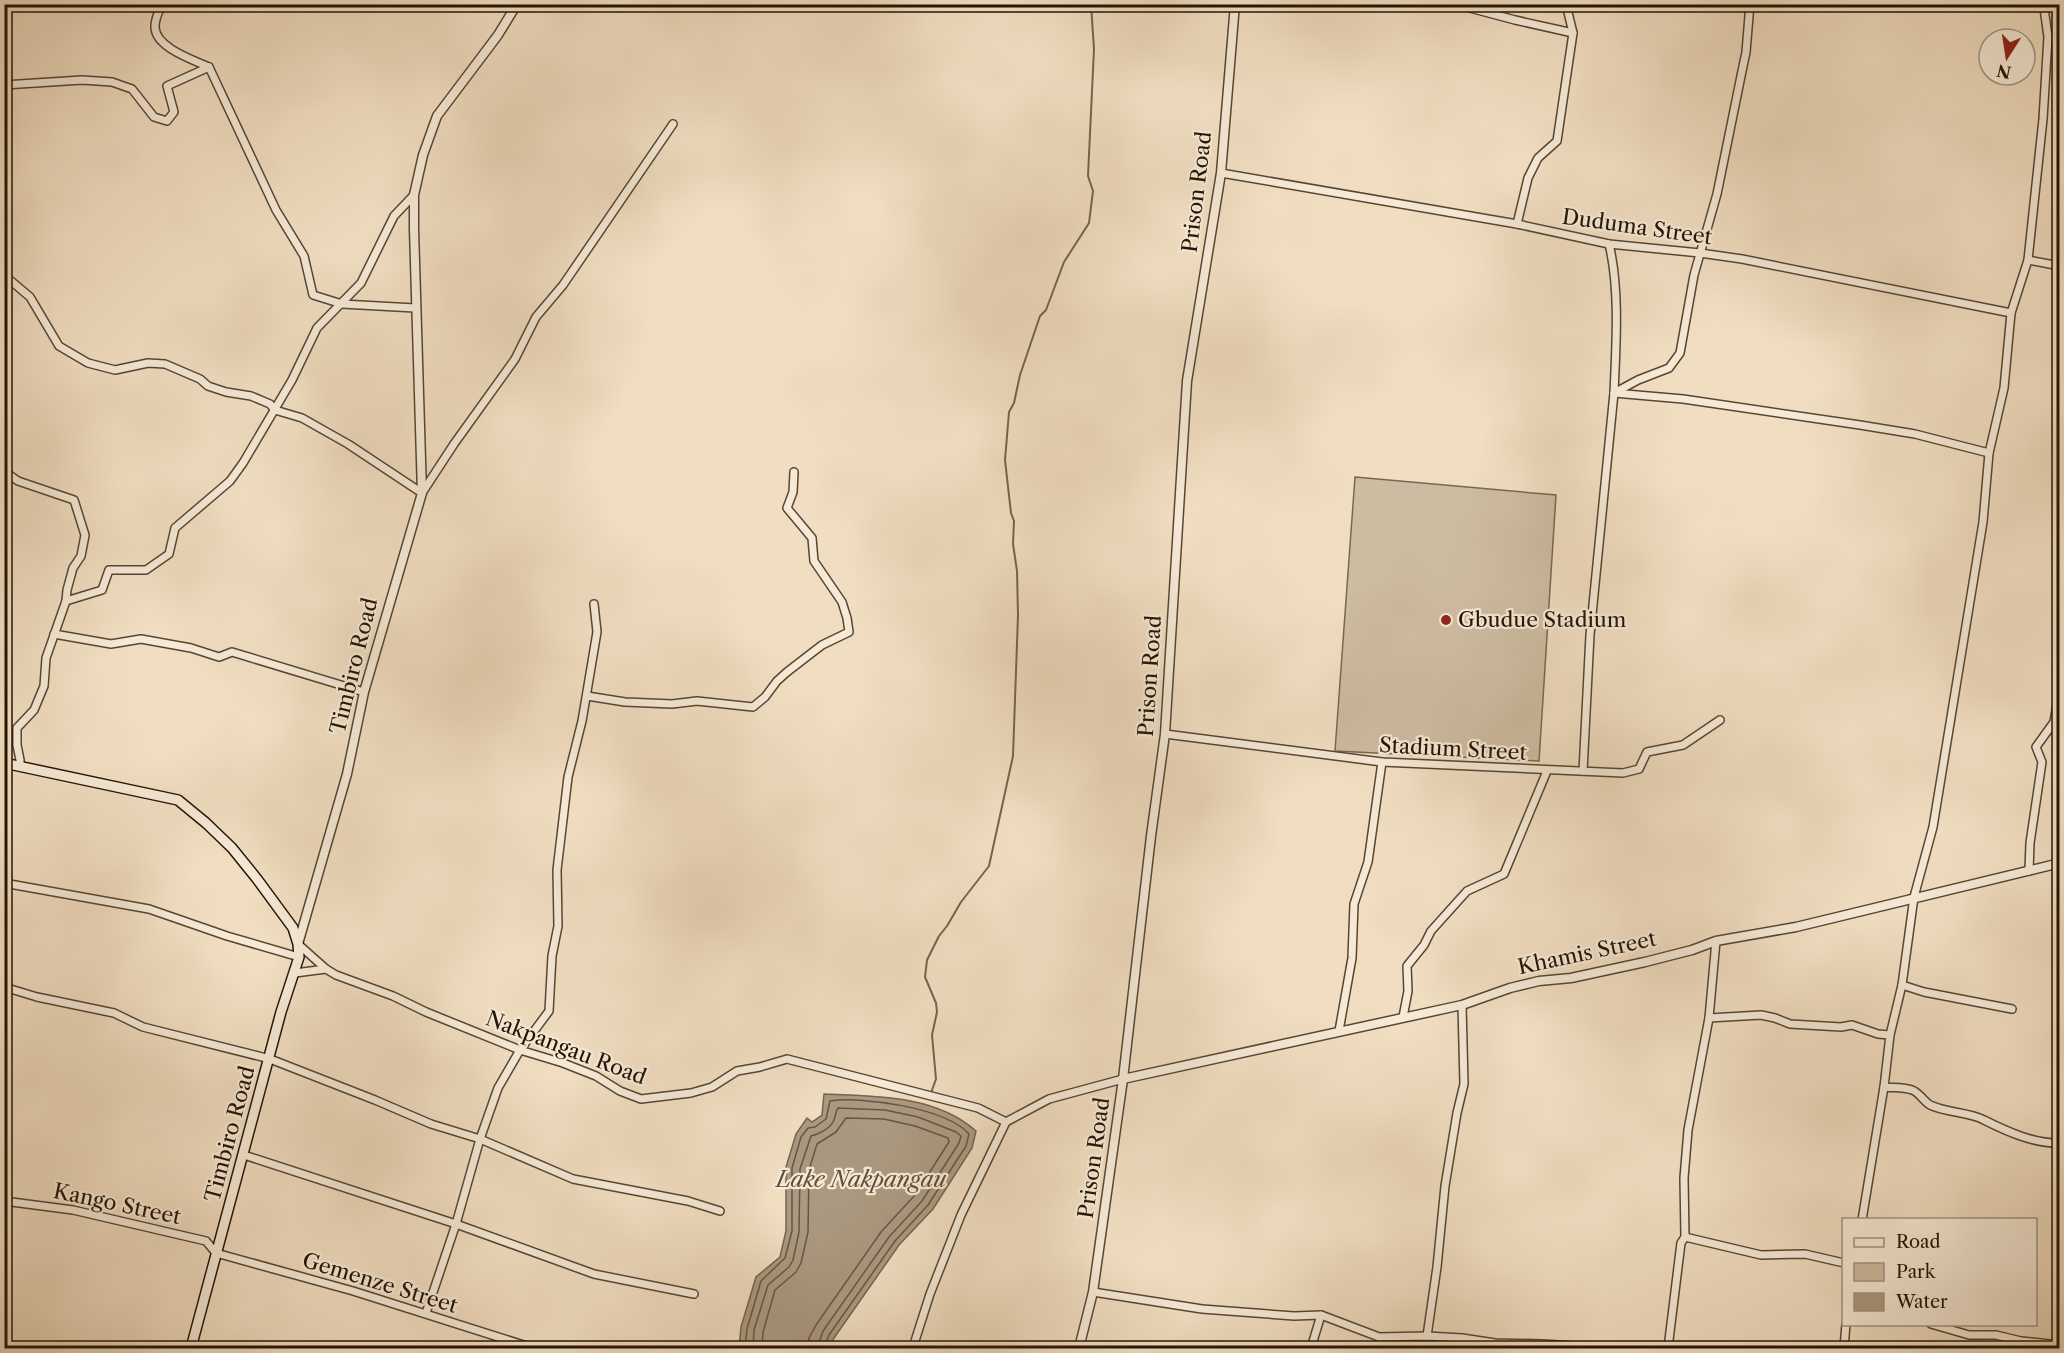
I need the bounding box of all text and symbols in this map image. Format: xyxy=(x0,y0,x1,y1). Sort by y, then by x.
north arrow xyxy=(1977,27,2037,87)
text: N xyxy=(1995,60,2013,83)
street label: Prison Road xyxy=(1177,130,1216,254)
street label: Duduma Street xyxy=(1560,204,1714,249)
street label: Timbiro Road xyxy=(325,595,383,737)
place label: Gbudue Stadium xyxy=(1458,607,1627,632)
marker: Gbudue Stadium xyxy=(1439,613,1453,627)
street label: Prison Road xyxy=(1133,614,1166,738)
street label: Stadium Street xyxy=(1379,732,1528,765)
street label: Khamis Street xyxy=(1515,926,1659,979)
street label: Nakpangau Road xyxy=(482,1005,650,1090)
street label: Timbiro Road xyxy=(199,1063,260,1204)
street label: Prison Road xyxy=(1073,1096,1114,1220)
water label: Lake Nakpangau xyxy=(774,1166,947,1193)
street label: Kango Street xyxy=(51,1178,184,1229)
legend xyxy=(1842,1218,2037,1326)
text: Road xyxy=(1896,1231,1941,1253)
street label: Gemenze Street xyxy=(300,1247,461,1318)
text: Park xyxy=(1896,1261,1937,1283)
text: Water xyxy=(1895,1291,1948,1313)

